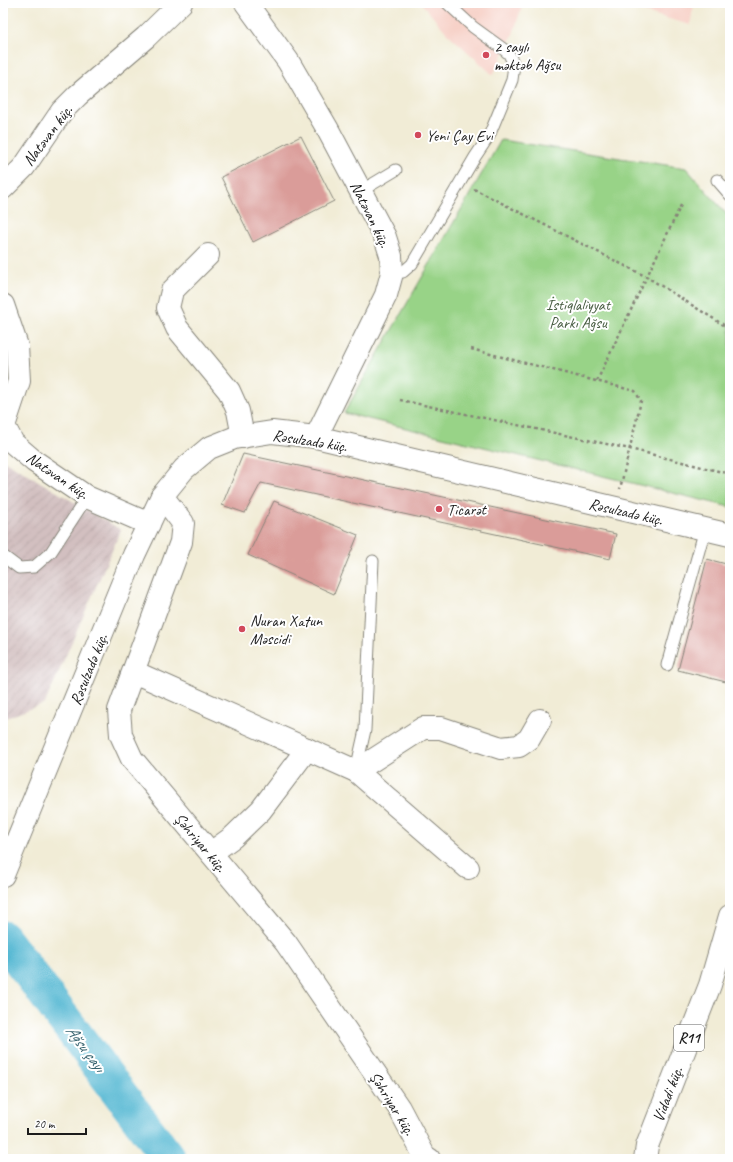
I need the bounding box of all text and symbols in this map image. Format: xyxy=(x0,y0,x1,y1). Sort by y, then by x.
place label: 2 saylı məktəb Ağsu xyxy=(494,37,561,75)
marker: 2 saylı məktəb Ağsu xyxy=(481,50,491,60)
street label: Natəvan küç. xyxy=(18,101,78,170)
place label: Yeni Çay Evi xyxy=(426,126,495,146)
marker: Yeni Çay Evi xyxy=(413,130,423,140)
street label: Natəvan küç. xyxy=(346,178,395,251)
park label: İstiqlaliyyat Parkı Ağsu xyxy=(546,295,612,333)
street label: Rəsulzadə küç. xyxy=(271,425,349,457)
street label: Natəvan küç. xyxy=(22,448,93,504)
street label: Rəsulzadə küç. xyxy=(587,494,666,530)
place label: Ticarət xyxy=(447,500,487,520)
marker: Ticarət xyxy=(434,504,444,514)
place label: Nuran Xatun Məscidi xyxy=(250,611,323,649)
marker: Nuran Xatun Məscidi xyxy=(237,624,247,634)
street label: Rəsulzadə küç. xyxy=(66,630,113,708)
street label: Şəhriyar küç. xyxy=(170,809,231,877)
water label: Ağsu çayı xyxy=(61,1021,111,1077)
road number: R11 xyxy=(674,1025,704,1051)
street label: Vidadi küç. xyxy=(648,1063,688,1125)
street label: Şəhriyar küç. xyxy=(365,1068,420,1140)
scale bar xyxy=(28,1110,86,1136)
text: 20 m xyxy=(34,1116,56,1132)

